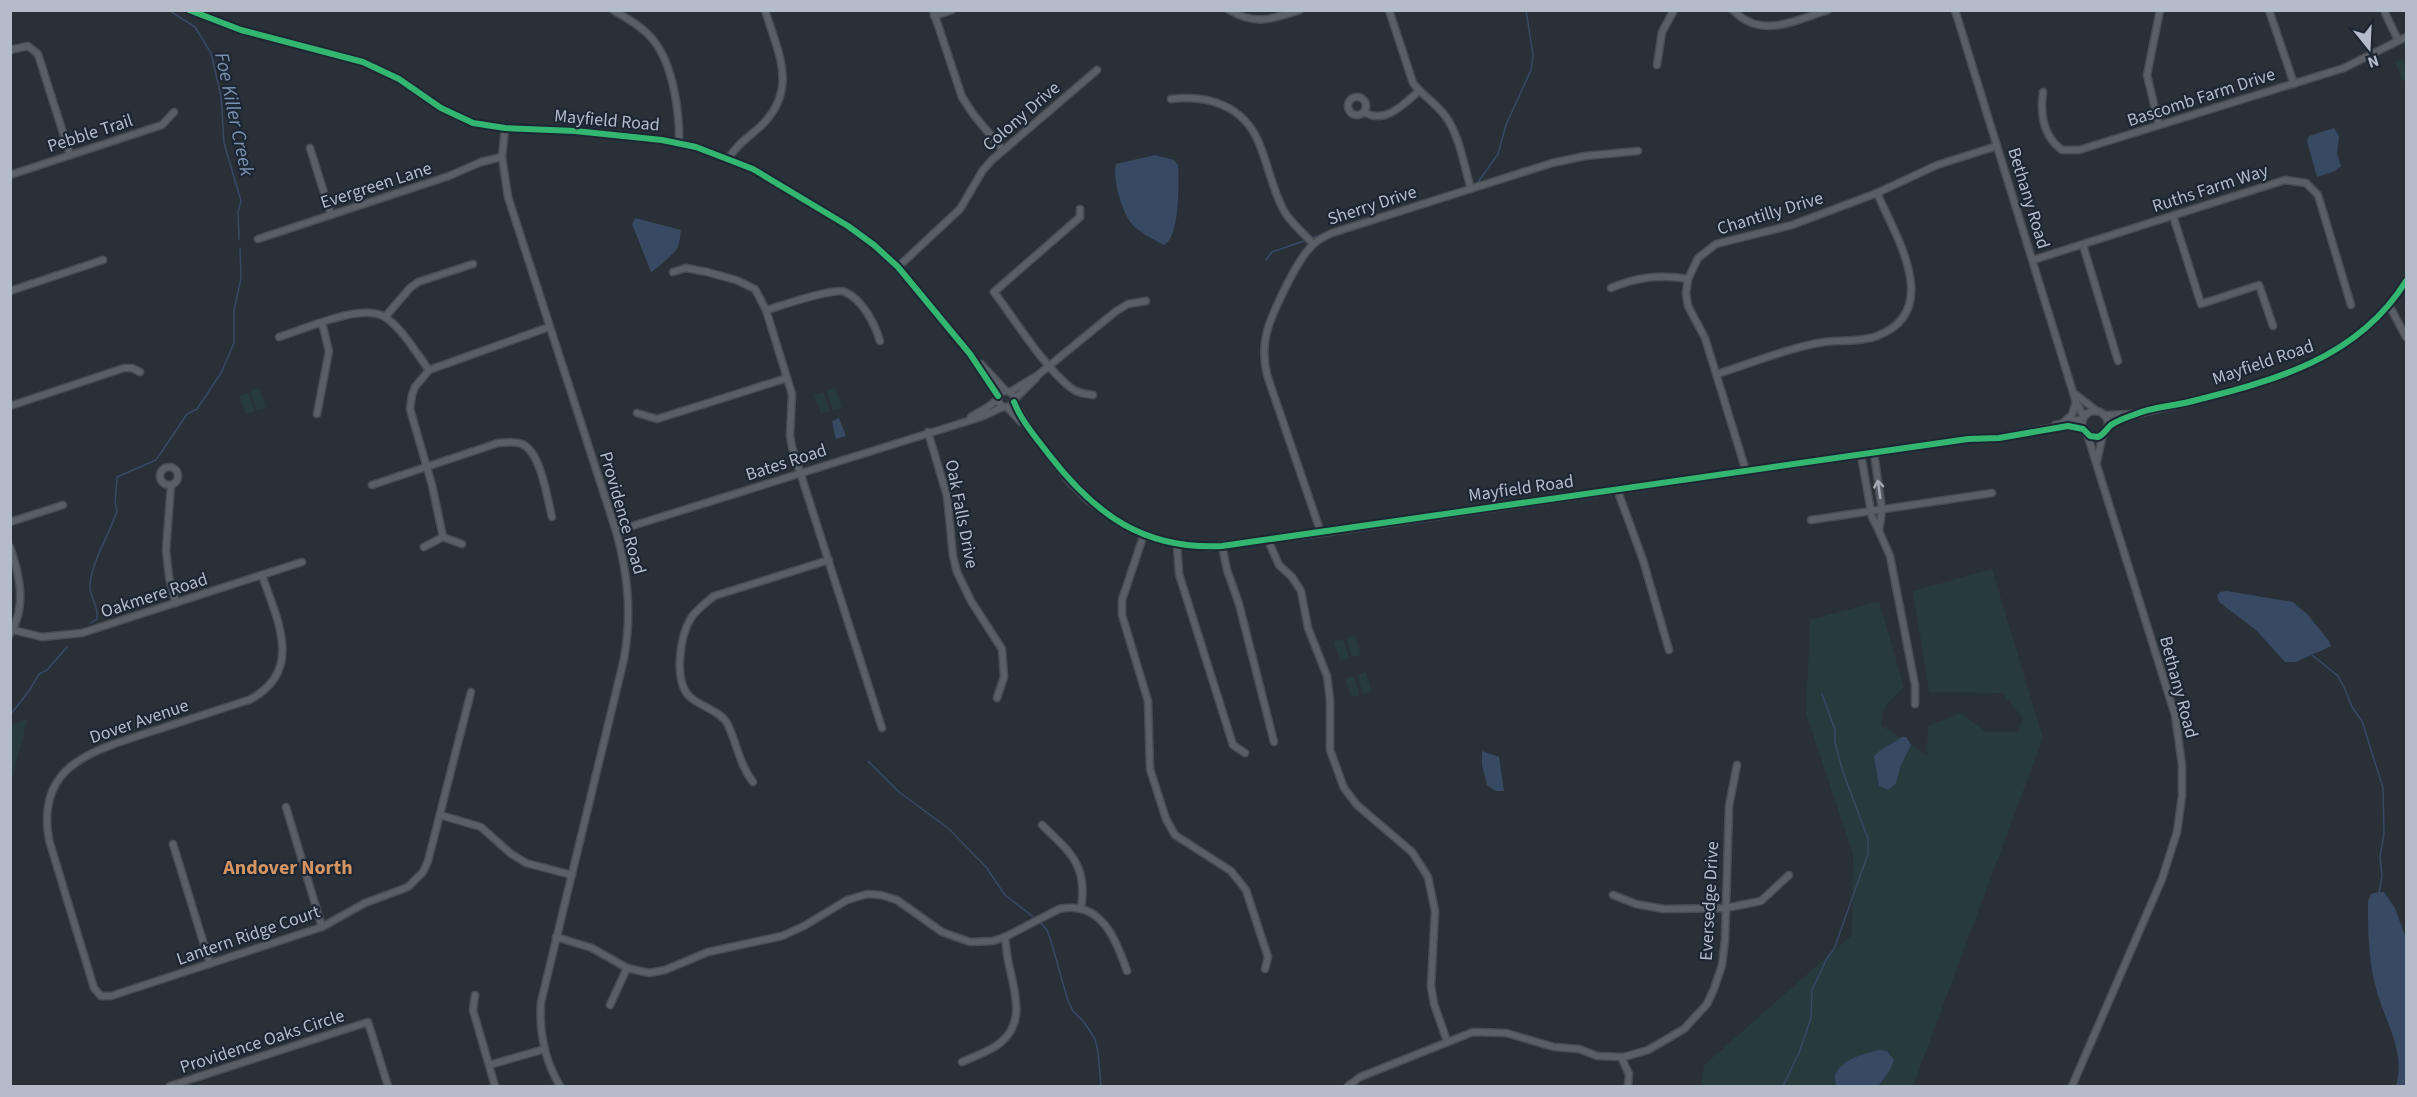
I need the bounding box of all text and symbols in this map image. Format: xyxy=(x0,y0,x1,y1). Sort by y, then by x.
north arrow xyxy=(2339,18,2399,78)
text: N xyxy=(2365,49,2382,73)
water label: Foe Killer Creek xyxy=(207,50,261,179)
street label: Bascomb Farm Drive xyxy=(2124,62,2278,133)
street label: Colony Drive xyxy=(977,76,1066,157)
street label: Mayfield Road xyxy=(553,103,661,138)
street label: Pebble Trail xyxy=(44,108,136,159)
street label: Bethany Road xyxy=(2001,144,2056,252)
street label: Evergreen Lane xyxy=(317,156,435,215)
street label: Ruths Farm Way xyxy=(2149,158,2272,219)
street label: Sherry Drive xyxy=(1324,179,1420,232)
street label: Chantilly Drive xyxy=(1714,185,1826,241)
street label: Mayfield Road xyxy=(2209,333,2317,392)
street label: Bates Road xyxy=(742,438,830,487)
street label: Providence Road xyxy=(593,449,652,577)
street label: Oak Falls Drive xyxy=(939,458,984,571)
street label: Mayfield Road xyxy=(1467,469,1575,508)
one-way arrow xyxy=(1873,480,1884,499)
street label: Oakmere Road xyxy=(98,566,211,625)
street label: Bethany Road xyxy=(2153,633,2204,741)
street label: Dover Avenue xyxy=(86,693,192,750)
street label: Eversedge Drive xyxy=(1694,841,1725,961)
district label: Andover North xyxy=(222,854,353,882)
street label: Lantern Ridge Court xyxy=(173,899,323,972)
street label: Providence Oaks Circle xyxy=(177,1003,348,1080)

